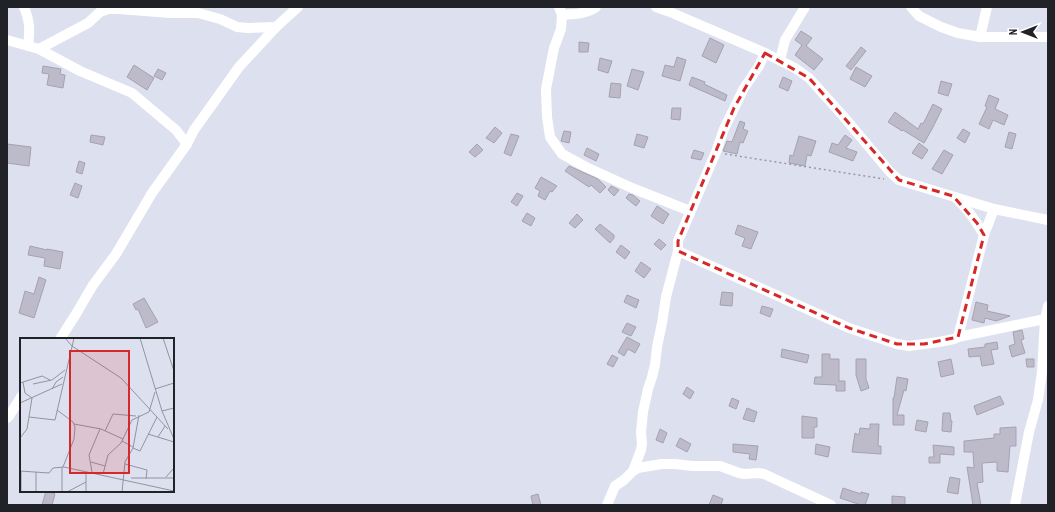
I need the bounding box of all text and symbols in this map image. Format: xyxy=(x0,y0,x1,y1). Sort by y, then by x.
north arrow xyxy=(1003,12,1043,52)
text: N xyxy=(1006,29,1020,35)
inset map xyxy=(20,338,174,492)

